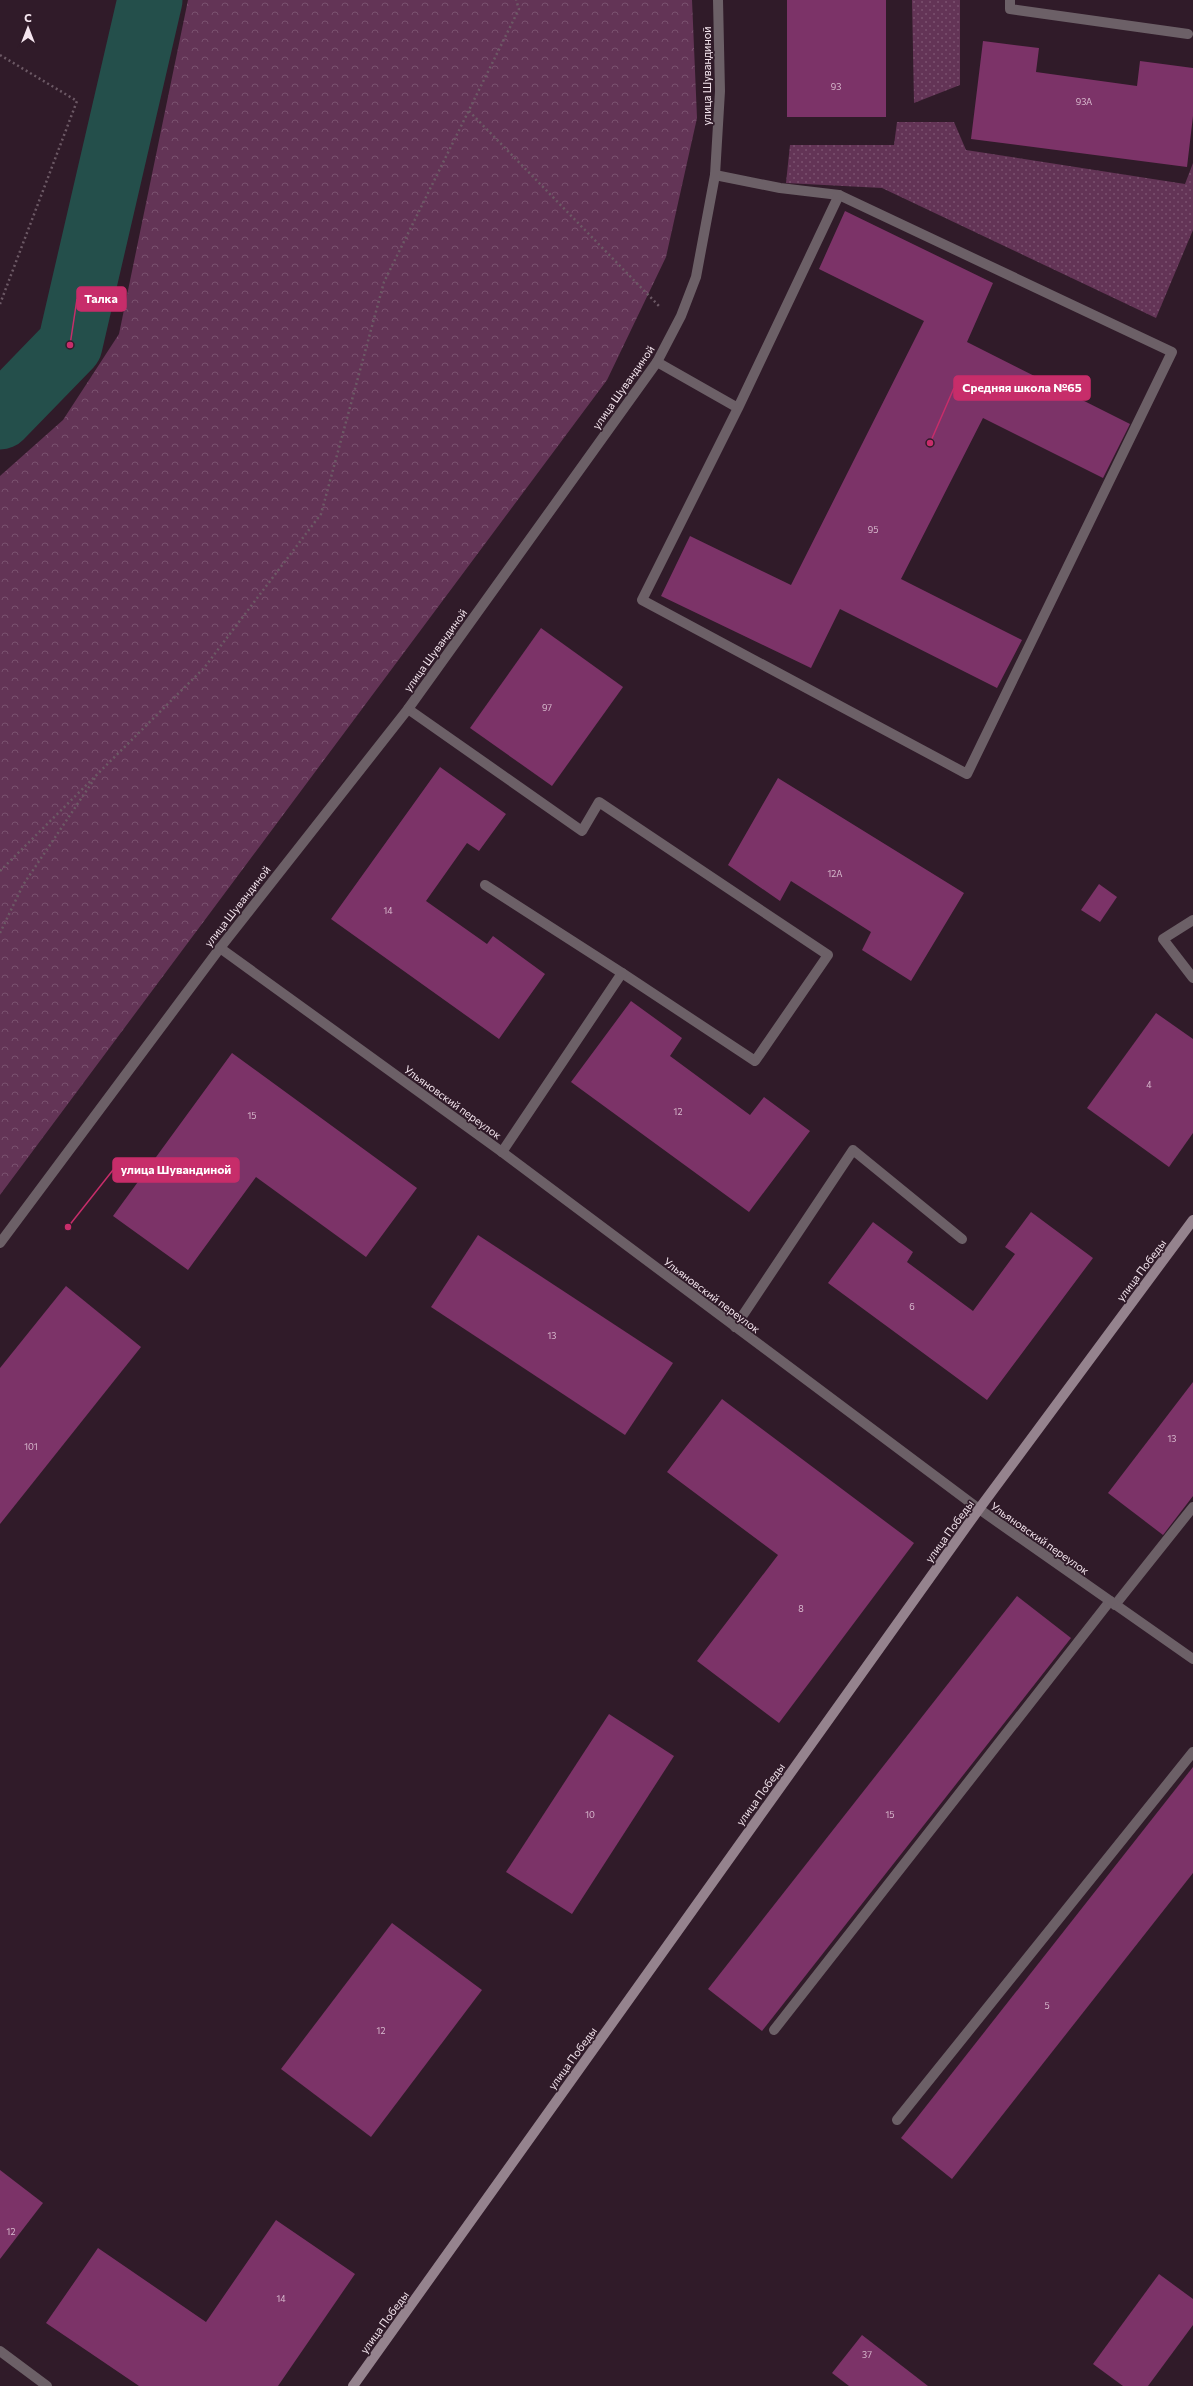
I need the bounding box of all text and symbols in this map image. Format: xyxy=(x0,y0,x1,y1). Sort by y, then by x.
north arrow xyxy=(8,8,48,48)
text: С xyxy=(24,11,32,24)
street label: улица Шувандиной xyxy=(700,26,713,126)
house number: 93 xyxy=(831,81,841,92)
house number: 93А xyxy=(1076,96,1092,107)
callout: Талка xyxy=(77,287,126,311)
text: Талка xyxy=(84,291,118,305)
street label: улица Шувандиной xyxy=(589,343,657,431)
callout: Средняя школа №65 xyxy=(954,376,1090,400)
text: Средняя школа №65 xyxy=(962,380,1082,394)
house number: 95 xyxy=(868,524,878,535)
street label: улица Шувандиной xyxy=(401,606,469,694)
house number: 97 xyxy=(542,702,552,713)
street label: улица Шувандиной xyxy=(201,863,273,949)
house number: 12А xyxy=(827,868,843,879)
house number: 14 xyxy=(383,905,393,916)
street label: Ульяновский переулок xyxy=(402,1062,504,1142)
house number: 4 xyxy=(1146,1079,1152,1090)
house number: 12 xyxy=(674,1106,682,1117)
house number: 15 xyxy=(247,1110,257,1121)
callout: улица Шувандиной xyxy=(113,1158,239,1182)
text: улица Шувандиной xyxy=(121,1162,231,1176)
street label: улица Победы xyxy=(1114,1237,1168,1303)
street label: Ульяновский переулок xyxy=(661,1255,763,1336)
house number: 6 xyxy=(909,1301,915,1312)
house number: 13 xyxy=(548,1330,556,1341)
house number: 13 xyxy=(1168,1433,1176,1444)
house number: 101 xyxy=(24,1441,38,1452)
street label: улица Победы xyxy=(922,1497,976,1565)
street label: Ульяновский переулок xyxy=(988,1499,1092,1577)
house number: 8 xyxy=(798,1603,804,1614)
street label: улица Победы xyxy=(733,1760,787,1828)
house number: 10 xyxy=(585,1809,595,1820)
house number: 15 xyxy=(885,1809,895,1820)
house number: 5 xyxy=(1044,2000,1050,2011)
street label: улица Победы xyxy=(545,2024,599,2092)
house number: 12 xyxy=(377,2025,385,2036)
house number: 12 xyxy=(7,2226,15,2237)
street label: улица Победы xyxy=(357,2288,411,2356)
house number: 14 xyxy=(276,2293,286,2304)
house number: 37 xyxy=(862,2349,872,2360)

